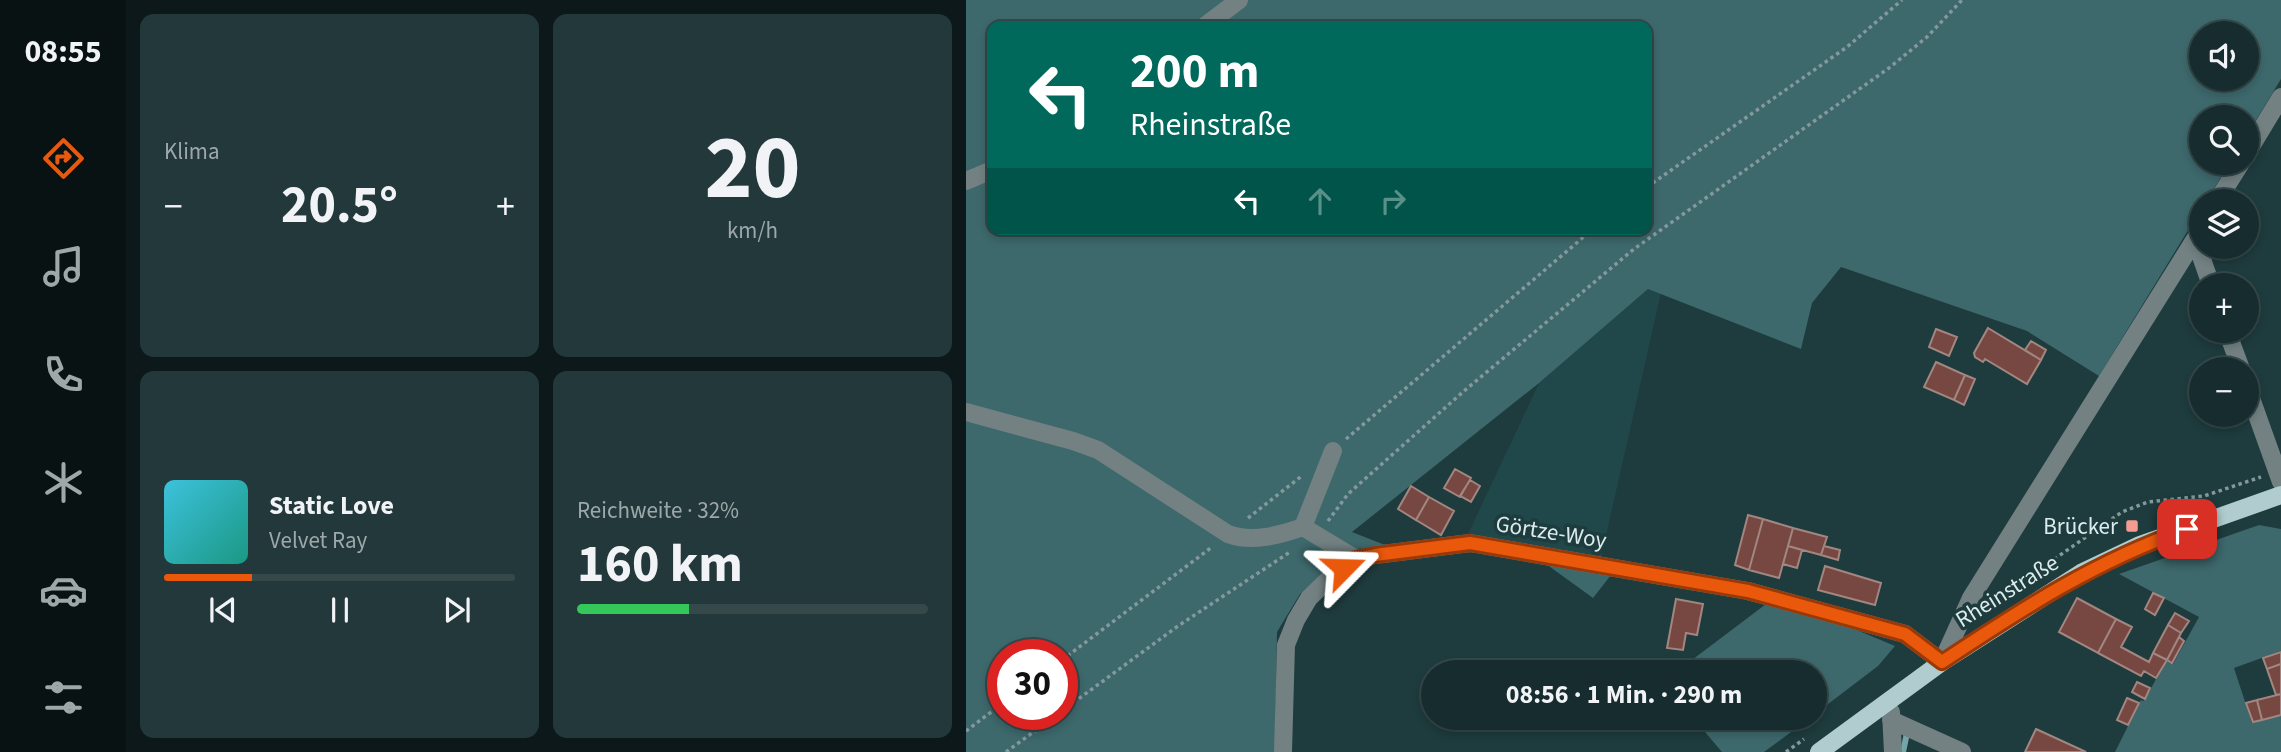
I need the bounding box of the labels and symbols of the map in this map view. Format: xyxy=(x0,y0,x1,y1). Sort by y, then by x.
pin xyxy=(2157,499,2217,559)
street label: Görtze-Woy xyxy=(1493,507,1609,557)
place label: Brücker xyxy=(2043,510,2119,543)
marker: Brücker xyxy=(2124,518,2140,534)
position arrow xyxy=(1307,531,1381,605)
street label: Rheinstraße xyxy=(1949,546,2065,636)
speed limit sign: 30 xyxy=(987,639,1078,730)

